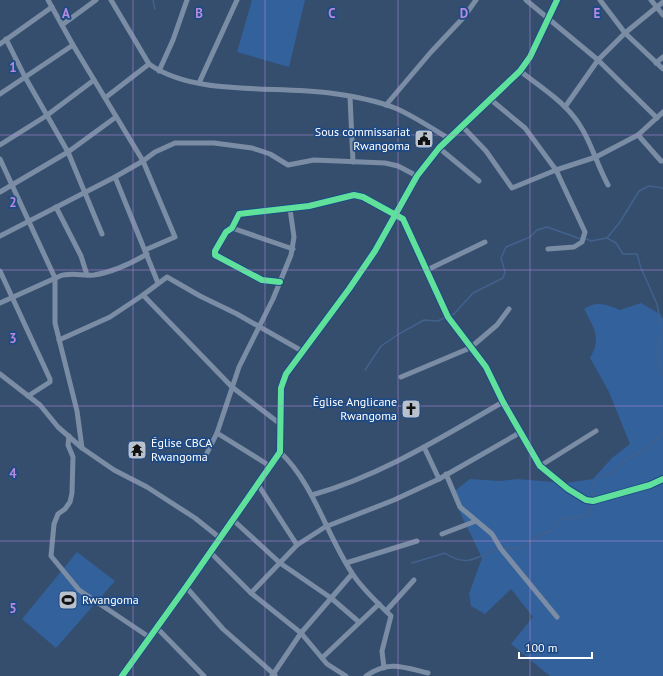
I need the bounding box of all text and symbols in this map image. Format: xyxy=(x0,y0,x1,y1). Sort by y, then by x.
text: A xyxy=(62,5,70,22)
text: B xyxy=(195,5,203,22)
text: C xyxy=(328,5,336,22)
text: D xyxy=(460,5,468,22)
text: E xyxy=(594,5,601,22)
text: 1 xyxy=(9,59,17,76)
place label: Sous commissariat Rwangoma xyxy=(315,124,410,153)
public building icon: Sous commissariat Rwangoma xyxy=(413,128,435,150)
text: 2 xyxy=(9,194,17,211)
text: 3 xyxy=(9,330,17,347)
place label: Église Anglicane Rwangoma xyxy=(313,394,397,423)
church icon: Église Anglicane Rwangoma xyxy=(400,398,422,420)
place label: Église CBCA Rwangoma xyxy=(151,435,212,464)
temple icon: Église CBCA Rwangoma xyxy=(126,439,148,461)
text: 4 xyxy=(9,465,17,482)
sports icon: Rwangoma xyxy=(57,589,79,611)
place label: Rwangoma xyxy=(82,592,139,607)
text: 5 xyxy=(9,600,17,617)
scale bar xyxy=(519,634,592,660)
text: 100 m xyxy=(525,640,558,655)

